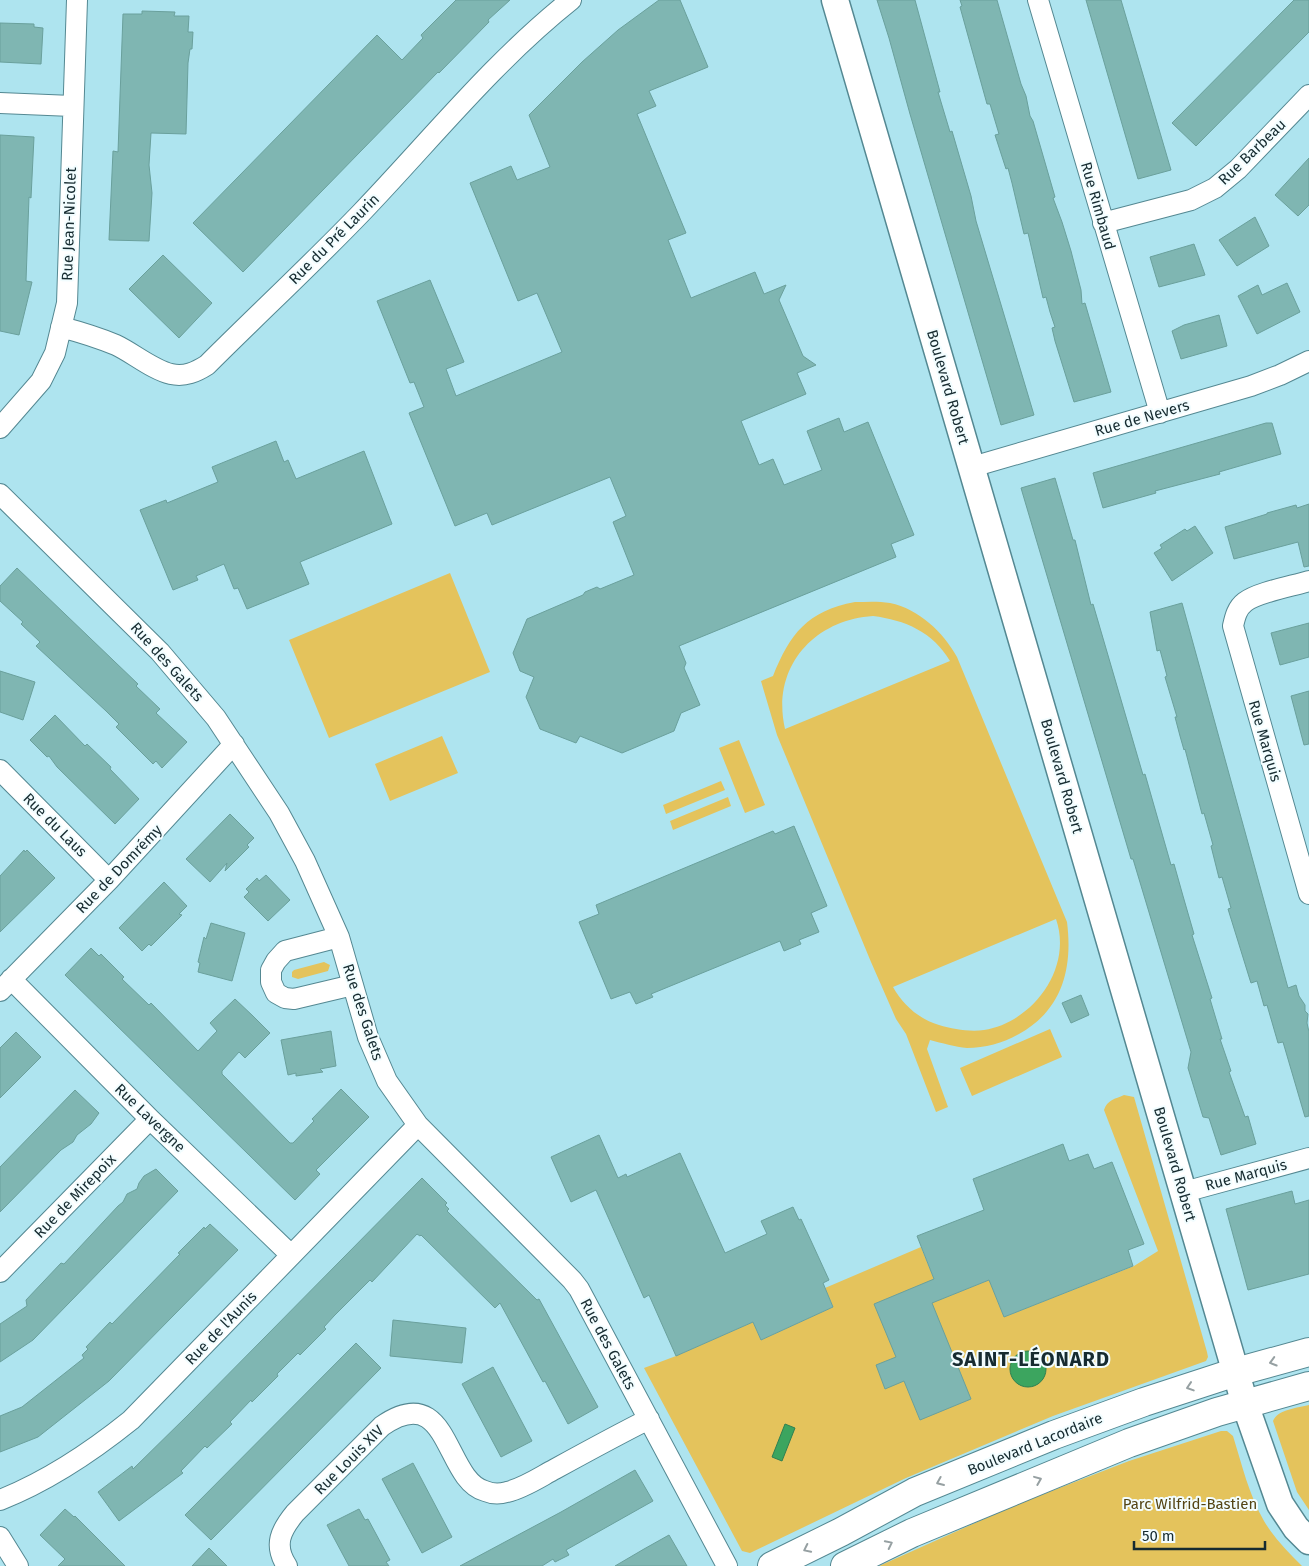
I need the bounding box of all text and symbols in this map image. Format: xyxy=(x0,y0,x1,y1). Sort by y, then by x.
street label: Rue Barbeau xyxy=(1215,115,1289,189)
street label: Rue Rimbaud xyxy=(1077,160,1119,252)
street label: Rue Jean-Nicolet xyxy=(58,166,80,281)
street label: Rue du Pré Laurin xyxy=(285,190,383,288)
street label: Boulevard Robert xyxy=(923,328,973,447)
street label: Rue de Nevers xyxy=(1093,396,1191,440)
street label: Rue des Galets xyxy=(127,619,207,705)
street label: Rue Marquis xyxy=(1245,698,1285,784)
street label: Boulevard Robert xyxy=(1037,717,1087,836)
street label: Rue du Laus xyxy=(19,789,91,861)
street label: Rue de Domrémy xyxy=(72,821,166,917)
street label: Rue des Galets xyxy=(339,961,387,1063)
street label: Rue Lavergne xyxy=(111,1080,189,1156)
street label: Boulevard Robert xyxy=(1150,1105,1200,1224)
street label: Rue de Mirepoix xyxy=(30,1150,120,1242)
street label: Rue Marquis xyxy=(1203,1155,1289,1195)
street label: Rue de l'Aunis xyxy=(181,1287,261,1369)
street label: Rue des Galets xyxy=(576,1295,640,1393)
district label: SAINT-LÉONARD xyxy=(952,1346,1110,1371)
one-way arrow xyxy=(1269,1357,1277,1367)
one-way arrow xyxy=(1186,1381,1195,1391)
street label: Boulevard Lacordaire xyxy=(965,1409,1105,1479)
street label: Rue Louis XIV xyxy=(311,1421,388,1498)
one-way arrow xyxy=(936,1476,945,1486)
one-way arrow xyxy=(1033,1476,1042,1486)
park label: Parc Wilfrid-Bastien xyxy=(1123,1495,1257,1513)
scale bar xyxy=(1134,1518,1265,1550)
text: 50 m xyxy=(1142,1527,1175,1545)
one-way arrow xyxy=(884,1540,893,1550)
one-way arrow xyxy=(803,1543,812,1553)

